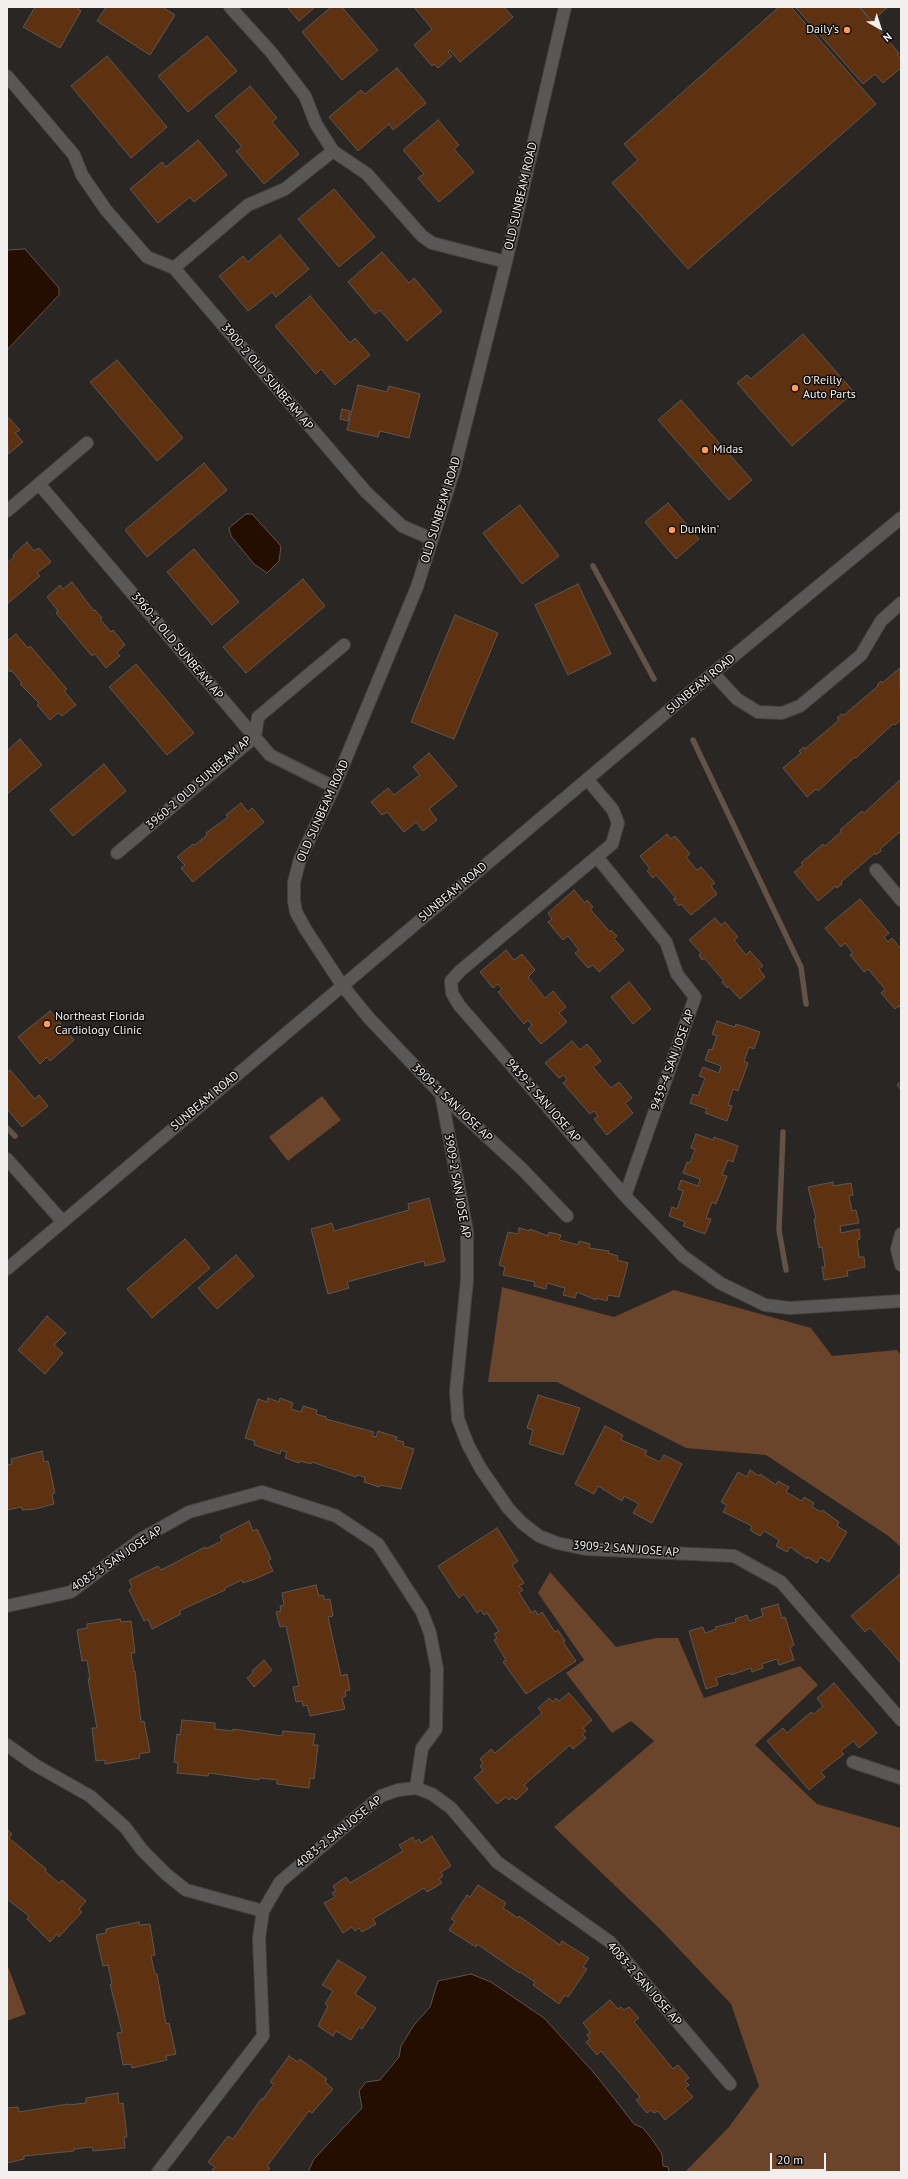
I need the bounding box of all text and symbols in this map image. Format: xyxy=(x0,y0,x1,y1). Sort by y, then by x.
north arrow xyxy=(860,8,900,48)
place label: Daily’s xyxy=(806,23,839,37)
marker: Daily’s xyxy=(842,25,852,35)
text: N xyxy=(880,30,895,45)
street label: OLD SUNBEAM ROAD xyxy=(502,141,540,251)
street label: 3900-2 OLD SUNBEAM AP xyxy=(218,321,316,433)
place label: O'Reilly Auto Parts xyxy=(803,374,856,402)
marker: O'Reilly Auto Parts xyxy=(790,383,800,393)
place label: Midas xyxy=(713,443,743,457)
marker: Midas xyxy=(700,445,710,455)
street label: OLD SUNBEAM ROAD xyxy=(418,455,464,565)
place label: Dunkin' xyxy=(680,523,719,537)
marker: Dunkin' xyxy=(667,525,677,535)
street label: 3960-1 OLD SUNBEAM AP xyxy=(128,590,226,702)
street label: SUNBEAM ROAD xyxy=(664,651,738,717)
street label: 3960-2 OLD SUNBEAM AP xyxy=(143,733,255,833)
street label: OLD SUNBEAM ROAD xyxy=(294,758,352,864)
street label: SUNBEAM ROAD xyxy=(416,859,490,925)
street label: 9439-4 SAN JOSE AP xyxy=(648,1008,698,1112)
place label: Northeast Florida Cardiology Clinic xyxy=(55,1010,145,1038)
marker: Northeast Florida Cardiology Clinic xyxy=(42,1019,52,1029)
street label: 9439-2 SAN JOSE AP xyxy=(503,1056,583,1146)
street label: 3909-1 SAN JOSE AP xyxy=(409,1061,495,1145)
street label: SUNBEAM ROAD xyxy=(168,1068,242,1134)
street label: 3909-2 SAN JOSE AP xyxy=(441,1132,473,1240)
street label: 4083-3 SAN JOSE AP xyxy=(69,1523,165,1595)
street label: 3909-2 SAN JOSE AP xyxy=(572,1538,680,1560)
street label: 4083-2 SAN JOSE AP xyxy=(293,1793,385,1871)
street label: 4083-2 SAN JOSE AP xyxy=(604,1939,684,2029)
scale bar xyxy=(772,2145,828,2171)
text: 20 m xyxy=(777,2152,803,2167)

